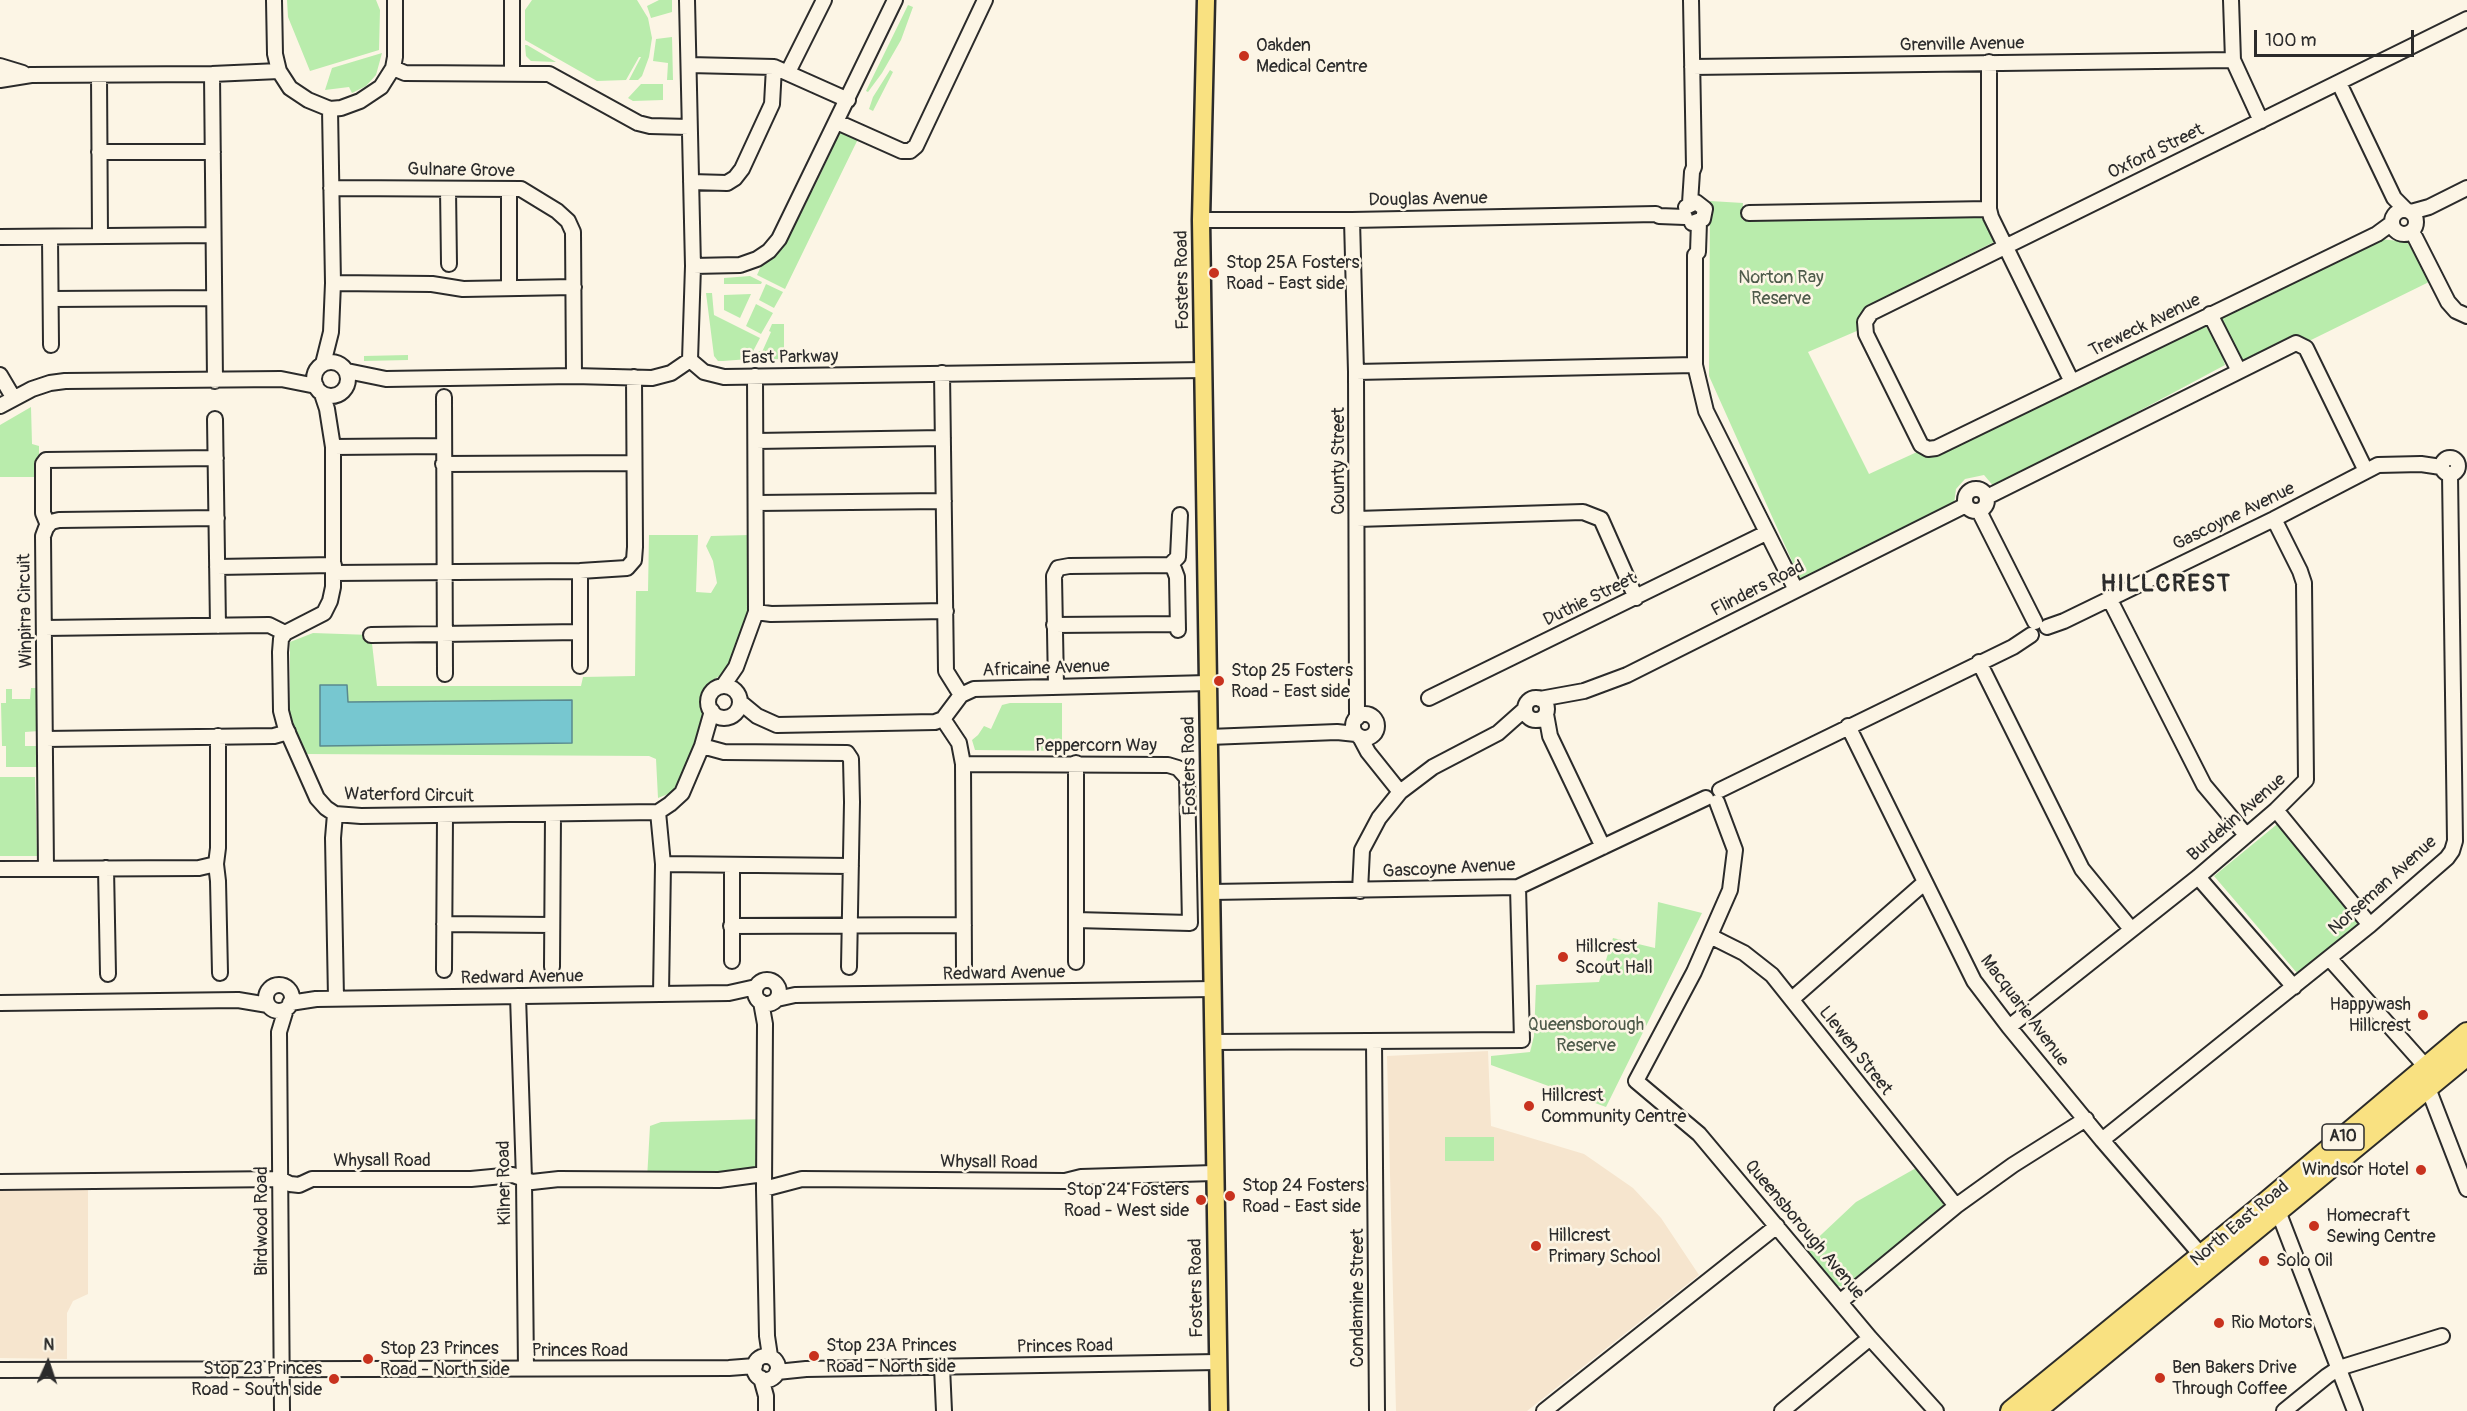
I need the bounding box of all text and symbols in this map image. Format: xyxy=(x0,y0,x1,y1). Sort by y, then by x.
scale bar xyxy=(2257,18,2418,56)
text: 100 m xyxy=(2265,29,2317,52)
street label: Grenville Avenue xyxy=(1899,33,2025,57)
place label: Oakden Medical Centre xyxy=(1256,35,1367,78)
marker: Oakden Medical Centre xyxy=(1237,49,1251,63)
street label: Oxford Street xyxy=(2105,120,2207,184)
street label: Gulnare Grove xyxy=(407,159,515,183)
street label: Douglas Avenue xyxy=(1368,188,1488,212)
street label: Fosters Road xyxy=(1171,230,1195,330)
place label: Stop 25A Fosters Road - East side xyxy=(1226,252,1360,294)
marker: Stop 25A Fosters Road - East side xyxy=(1207,266,1221,280)
park label: Norton Ray Reserve xyxy=(1738,267,1824,310)
street label: Treweck Avenue xyxy=(2086,290,2204,362)
street label: East Parkway xyxy=(741,346,839,370)
street label: County Street xyxy=(1328,407,1350,515)
street label: Gascoyne Avenue xyxy=(2169,478,2299,556)
street label: Winpirra Circuit xyxy=(14,553,38,669)
street label: Flinders Road xyxy=(1708,556,1808,622)
street label: Duthie Street xyxy=(1540,568,1640,632)
district label: HILLCREST xyxy=(2100,571,2232,599)
street label: Africaine Avenue xyxy=(982,656,1110,682)
place label: Stop 25 Fosters Road - East side xyxy=(1231,660,1353,702)
marker: Stop 25 Fosters Road - East side xyxy=(1212,674,1226,688)
street label: Fosters Road xyxy=(1178,716,1202,816)
street label: Peppercorn Way xyxy=(1035,735,1157,757)
street label: Burdekin Avenue xyxy=(2183,769,2291,867)
street label: Waterford Circuit xyxy=(344,784,474,808)
street label: Norseman Avenue xyxy=(2324,832,2442,940)
street label: Gascoyne Avenue xyxy=(1382,855,1516,883)
place label: Hillcrest Scout Hall xyxy=(1575,936,1653,978)
marker: Hillcrest Scout Hall xyxy=(1556,950,1570,964)
street label: Macquarie Avenue xyxy=(1975,951,2073,1071)
street label: Redward Avenue xyxy=(942,962,1066,986)
street label: Redward Avenue xyxy=(460,966,584,990)
place label: Happywash Hillcrest xyxy=(2330,994,2411,1036)
street label: Llewen Street xyxy=(1814,1002,1896,1100)
marker: Happywash Hillcrest xyxy=(2416,1008,2430,1022)
park label: Queensborough Reserve xyxy=(1528,1014,1644,1056)
place label: Hillcrest Community Centre xyxy=(1541,1085,1686,1128)
marker: Hillcrest Community Centre xyxy=(1522,1099,1536,1113)
road number: A10 xyxy=(2322,1124,2364,1150)
street label: Kilner Road xyxy=(493,1140,517,1226)
street label: Whysall Road xyxy=(333,1150,431,1172)
street label: Whysall Road xyxy=(940,1151,1038,1175)
street label: Queensborough Avenue xyxy=(1739,1156,1869,1304)
place label: Windsor Hotel xyxy=(2302,1159,2409,1181)
marker: Windsor Hotel xyxy=(2414,1163,2428,1177)
street label: Birdwood Road xyxy=(251,1166,273,1276)
place label: Stop 24 Fosters Road - East side xyxy=(1242,1175,1365,1218)
street label: North East Road xyxy=(2186,1176,2294,1272)
place label: Stop 24 Fosters Road - West side xyxy=(1064,1179,1189,1222)
marker: Stop 24 Fosters Road - East side xyxy=(1223,1189,1237,1203)
marker: Stop 24 Fosters Road - West side xyxy=(1194,1193,1208,1207)
place label: Homecraft Sewing Centre xyxy=(2326,1205,2436,1248)
marker: Homecraft Sewing Centre xyxy=(2307,1219,2321,1233)
place label: Hillcrest Primary School xyxy=(1548,1225,1661,1268)
street label: Condamine Street xyxy=(1347,1229,1369,1367)
street label: Fosters Road xyxy=(1185,1238,1209,1338)
marker: Hillcrest Primary School xyxy=(1529,1239,1543,1253)
place label: Solo Oil xyxy=(2276,1250,2333,1272)
marker: Solo Oil xyxy=(2257,1254,2271,1268)
place label: Rio Motors xyxy=(2231,1312,2312,1334)
marker: Rio Motors xyxy=(2212,1316,2226,1330)
north arrow xyxy=(18,1333,78,1393)
text: N xyxy=(43,1335,55,1355)
place label: Stop 23A Princes Road - North side xyxy=(826,1335,956,1378)
street label: Princes Road xyxy=(1017,1335,1113,1359)
place label: Stop 23 Princes Road - North side xyxy=(380,1338,510,1380)
street label: Princes Road xyxy=(532,1340,628,1362)
marker: Stop 23A Princes Road - North side xyxy=(807,1349,821,1363)
marker: Stop 23 Princes Road - North side xyxy=(361,1352,375,1366)
place label: Ben Bakers Drive Through Coffee xyxy=(2172,1357,2297,1400)
place label: Stop 23 Princes Road - South side xyxy=(191,1358,322,1400)
marker: Ben Bakers Drive Through Coffee xyxy=(2153,1371,2167,1385)
marker: Stop 23 Princes Road - South side xyxy=(327,1372,341,1386)

